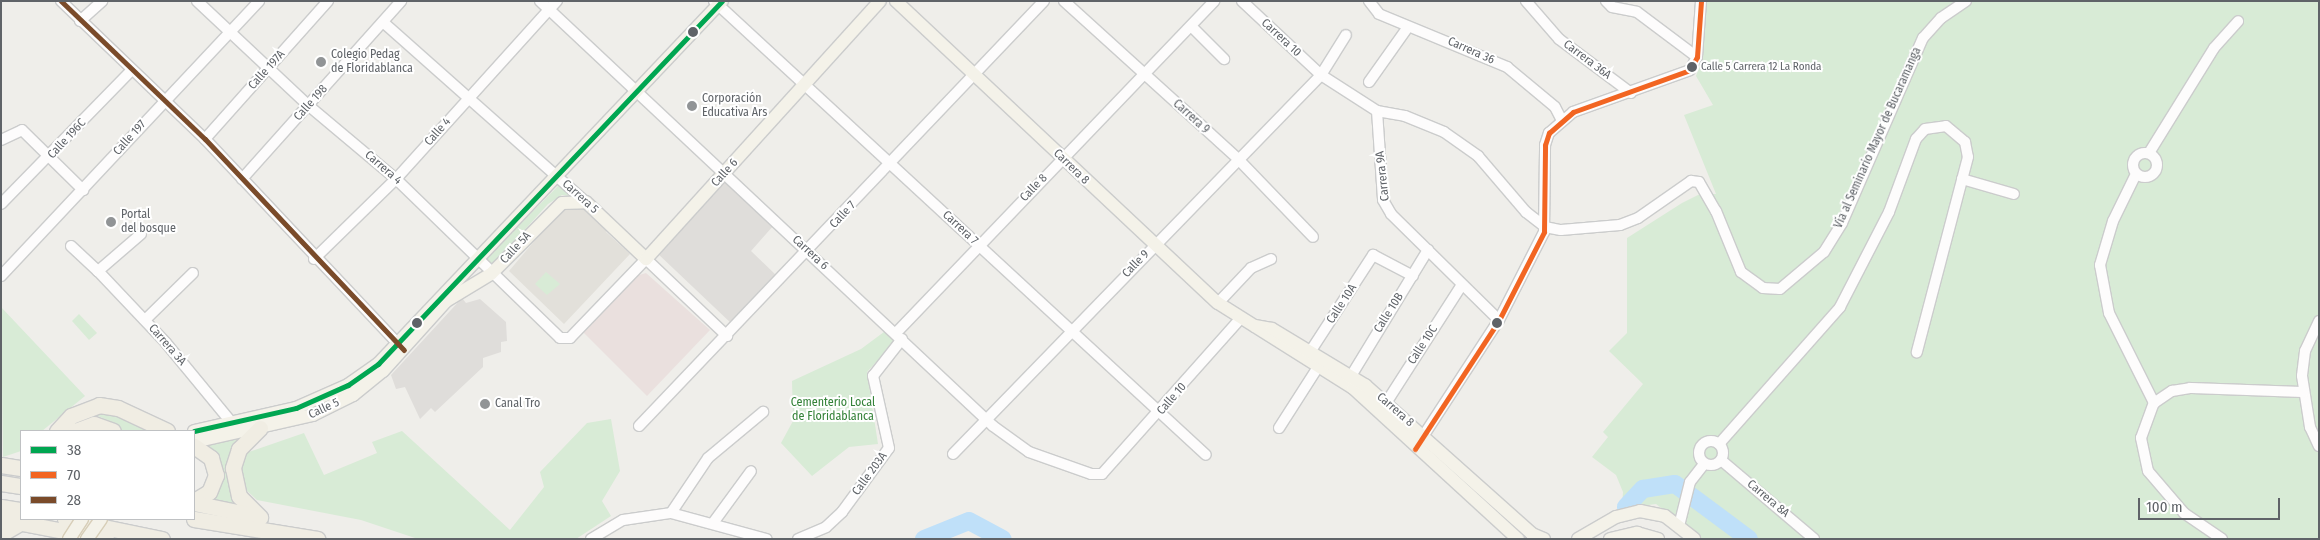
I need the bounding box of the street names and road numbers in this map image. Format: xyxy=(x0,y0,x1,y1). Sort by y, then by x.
street label: Carrera 10 xyxy=(1258,16,1304,60)
street label: Carrera 36 xyxy=(1445,34,1497,68)
street label: Carrera 36A xyxy=(1560,37,1614,83)
street label: Vía al Seminario Mayor de Bucaramanga xyxy=(1831,45,1925,231)
street label: Calle 197A xyxy=(246,47,288,93)
street label: Calle 198 xyxy=(291,82,331,124)
street label: Carrera 9 xyxy=(1170,97,1212,137)
street label: Calle 4 xyxy=(422,115,454,149)
street label: Calle 196C xyxy=(45,116,89,162)
street label: Calle 197 xyxy=(111,118,149,158)
street label: Carrera 8 xyxy=(1050,146,1092,188)
street label: Carrera 4 xyxy=(362,148,404,188)
street label: Carrera 9A xyxy=(1373,150,1393,202)
street label: Calle 6 xyxy=(709,156,741,190)
street label: Calle 8 xyxy=(1017,171,1051,205)
street label: Carrera 5 xyxy=(559,177,601,217)
street label: Calle 7 xyxy=(827,199,859,231)
street label: Carrera 7 xyxy=(939,208,981,248)
street label: Calle 5A xyxy=(498,229,534,267)
street label: Carrera 6 xyxy=(789,233,831,273)
street label: Calle 9 xyxy=(1120,247,1152,281)
street label: Calle 10A xyxy=(1324,282,1360,326)
street label: Calle 10B xyxy=(1371,290,1407,336)
street label: Carrera 3A xyxy=(145,321,189,369)
street label: Calle 10C xyxy=(1405,323,1441,367)
street label: Calle 10 xyxy=(1154,380,1190,418)
street label: Carrera 8 xyxy=(1374,390,1416,430)
street label: Calle 5 xyxy=(306,396,342,422)
street label: Calle 203A xyxy=(850,450,890,498)
street label: Carrera 8A xyxy=(1744,477,1792,521)

